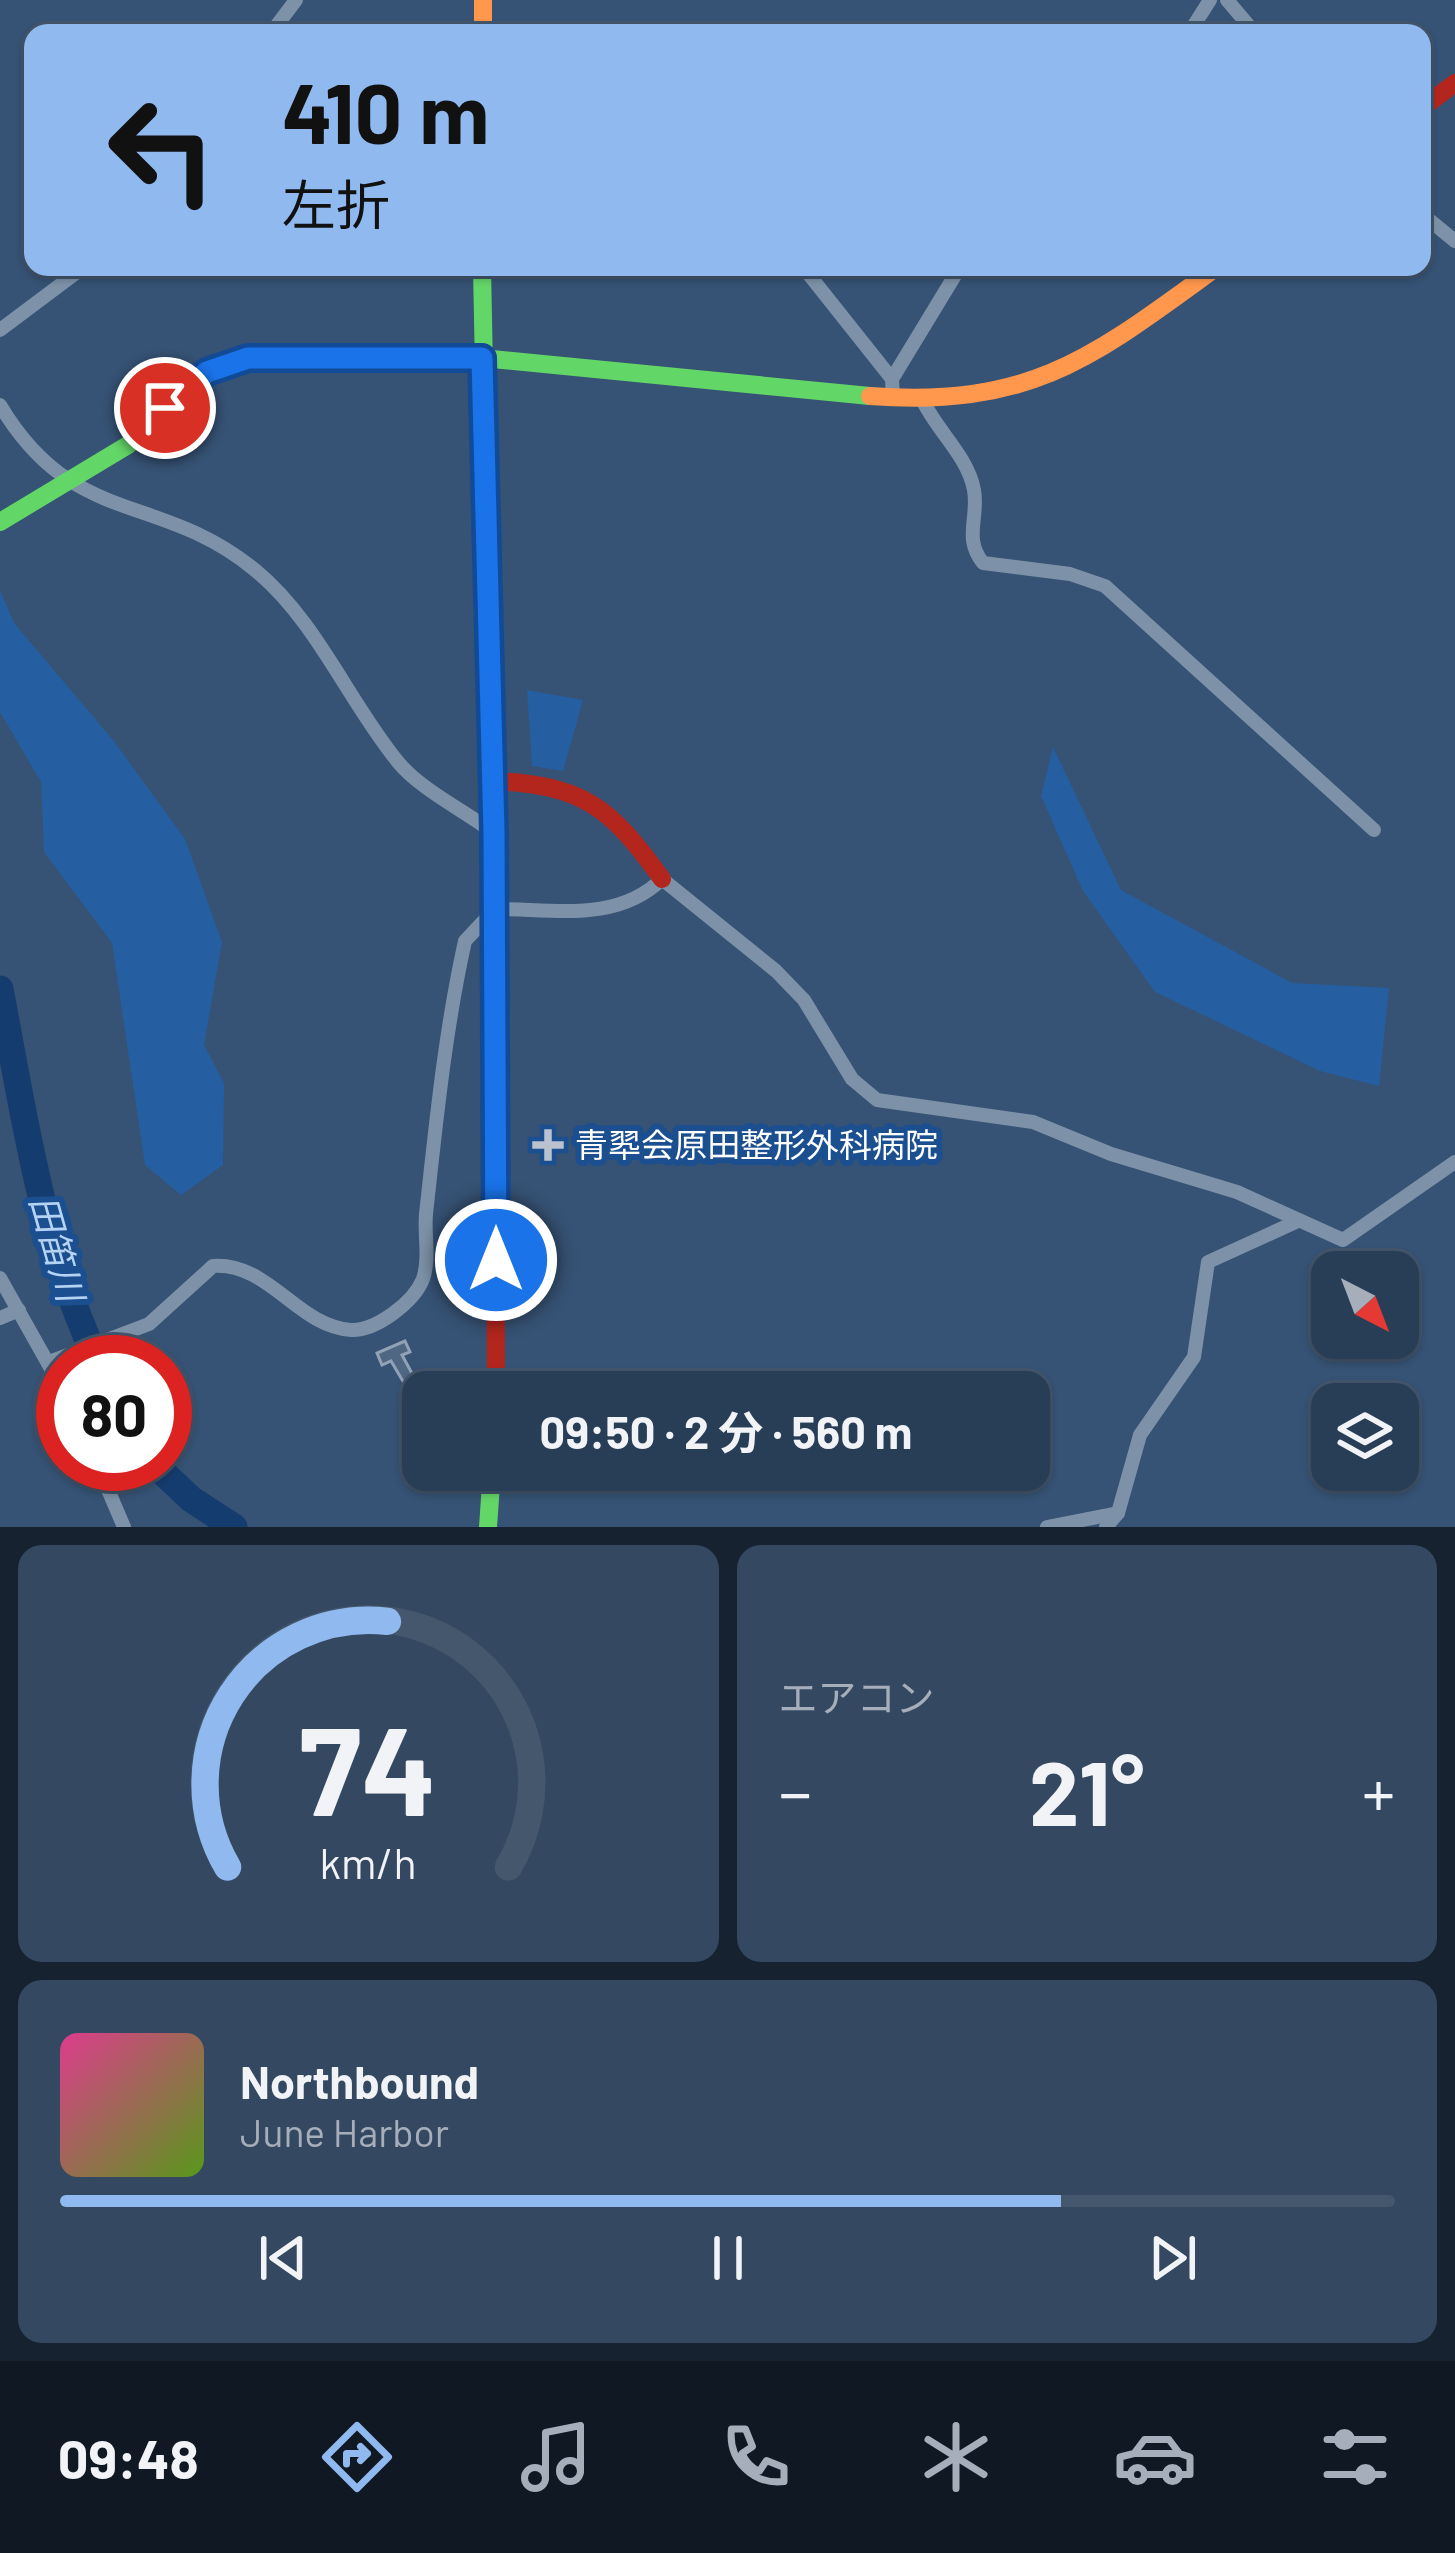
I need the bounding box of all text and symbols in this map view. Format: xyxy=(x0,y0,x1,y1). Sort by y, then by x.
text: 410 m xyxy=(282,60,489,161)
icon: left xyxy=(84,72,240,228)
text: 左折 xyxy=(282,171,390,236)
pin xyxy=(114,357,216,459)
icon: arrive xyxy=(132,375,198,441)
place label: 青翆会原田整形外科病院 xyxy=(575,1124,938,1164)
marker: 青翆会原田整形外科病院 xyxy=(532,1129,564,1161)
water label: 田笛川 xyxy=(23,1190,95,1309)
position arrow xyxy=(433,1197,559,1323)
north arrow xyxy=(1311,1251,1419,1359)
map controls xyxy=(1311,1251,1419,1491)
speed limit sign: 80 xyxy=(36,1335,192,1491)
button: layers xyxy=(1311,1383,1419,1491)
text: 09:50 · 2 分 · 560 m xyxy=(540,1404,912,1458)
text: エアコン xyxy=(779,1673,935,1720)
text: 74 xyxy=(300,1691,437,1841)
text: 21° xyxy=(1029,1736,1145,1844)
text: − xyxy=(779,1751,812,1830)
text: + xyxy=(1362,1751,1395,1830)
text: km/h xyxy=(320,1835,417,1887)
text: Northbound xyxy=(240,2054,479,2108)
text: June Harbor xyxy=(240,2108,449,2155)
icon: previous xyxy=(250,2225,316,2291)
icon: pause xyxy=(695,2225,761,2291)
icon: next xyxy=(1140,2225,1206,2291)
icon: directions xyxy=(315,2415,399,2499)
icon: music xyxy=(514,2415,598,2499)
icon: phone xyxy=(714,2415,798,2499)
icon: climate xyxy=(914,2415,998,2499)
icon: car xyxy=(1113,2415,1197,2499)
icon: filters xyxy=(1313,2415,1397,2499)
text: 09:48 xyxy=(58,2425,199,2490)

